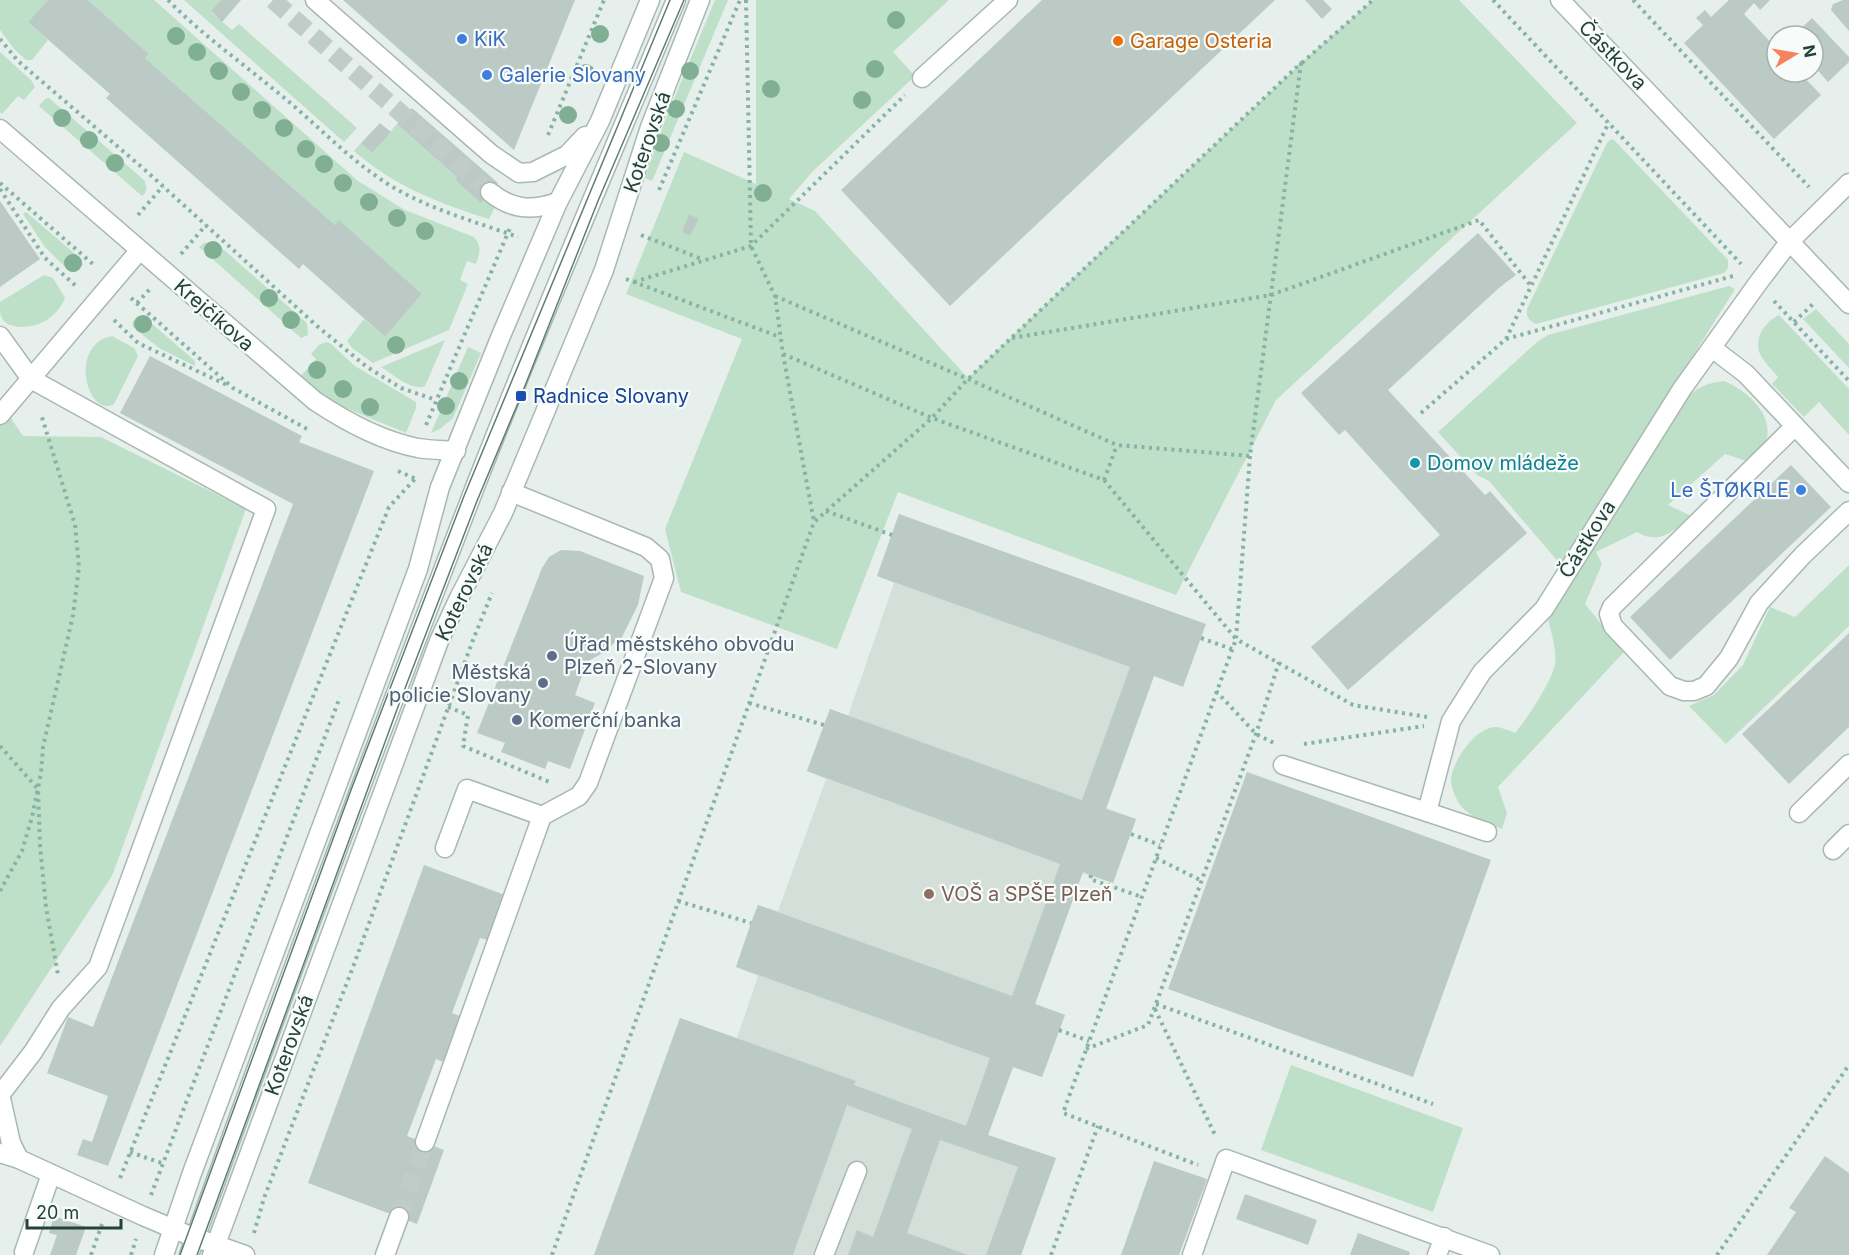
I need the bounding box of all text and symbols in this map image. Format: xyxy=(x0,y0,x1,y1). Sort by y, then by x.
street label: Částkova xyxy=(1574,15,1652,95)
north arrow xyxy=(1765,24,1825,84)
place label: KiK xyxy=(474,27,506,51)
place label: Garage Osteria xyxy=(1130,29,1272,53)
marker: KiK xyxy=(455,32,469,46)
marker: Garage Osteria xyxy=(1111,34,1125,48)
text: N xyxy=(1799,43,1821,59)
place label: Galerie Slovany xyxy=(499,63,646,87)
marker: Galerie Slovany xyxy=(480,68,494,82)
street label: Koterovská xyxy=(618,88,676,196)
street label: Krejčíkova xyxy=(169,274,259,356)
place label: Radnice Slovany xyxy=(533,384,689,408)
marker: Radnice Slovany xyxy=(514,389,528,403)
place label: Domov mládeže xyxy=(1427,451,1579,475)
marker: Domov mládeže xyxy=(1408,456,1422,470)
place label: Le ŠTØKRLE xyxy=(1670,478,1789,502)
marker: Le ŠTØKRLE xyxy=(1794,483,1808,497)
street label: Částkova xyxy=(1554,496,1620,582)
street label: Koterovská xyxy=(430,539,498,645)
place label: Úřad městského obvodu Plzeň 2-Slovany xyxy=(564,631,795,679)
marker: Úřad městského obvodu Plzeň 2-Slovany xyxy=(545,649,559,663)
place label: Městská policie Slovany xyxy=(389,660,531,707)
marker: Městská policie Slovany xyxy=(536,676,550,690)
place label: Komerční banka xyxy=(529,708,681,732)
marker: Komerční banka xyxy=(510,713,524,727)
place label: VOŠ a SPŠE Plzeň xyxy=(941,882,1113,906)
marker: VOŠ a SPŠE Plzeň xyxy=(922,887,936,901)
street label: Koterovská xyxy=(260,991,318,1099)
scale bar xyxy=(27,1192,122,1230)
text: 20 m xyxy=(36,1202,79,1223)

